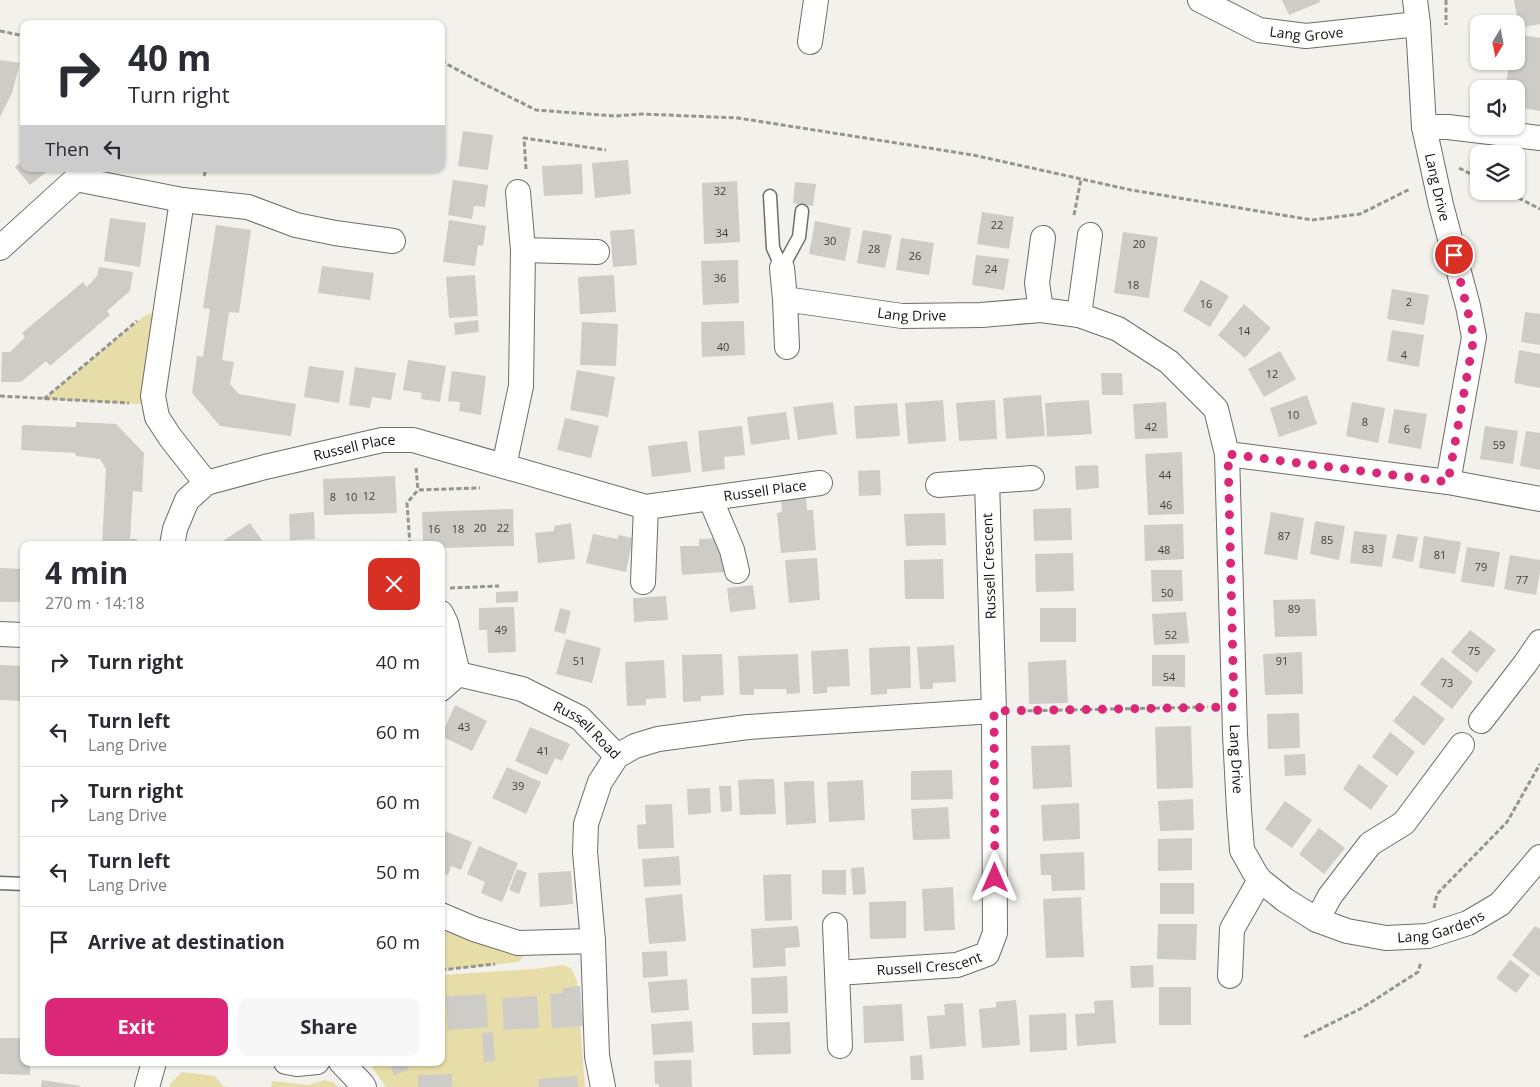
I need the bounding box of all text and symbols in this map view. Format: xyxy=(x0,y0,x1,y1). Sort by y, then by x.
north arrow xyxy=(1470,15,1525,70)
map controls xyxy=(1470,15,1525,200)
street label: Lang Grove xyxy=(1269,21,1344,45)
text: 40 m xyxy=(128,34,211,81)
icon: right xyxy=(45,40,110,105)
text: Turn right xyxy=(128,79,230,109)
button: sound xyxy=(1470,80,1525,135)
icon: left xyxy=(99,135,127,163)
text: Then xyxy=(45,136,89,162)
button: layers xyxy=(1470,145,1525,200)
street label: Lang Drive xyxy=(1421,151,1455,223)
house number: 32 xyxy=(714,183,726,198)
house number: 22 xyxy=(991,217,1003,232)
house number: 34 xyxy=(716,225,729,240)
house number: 30 xyxy=(824,233,836,248)
pin xyxy=(1433,234,1475,276)
house number: 20 xyxy=(1133,236,1145,251)
house number: 28 xyxy=(868,241,880,256)
icon: arrive xyxy=(1440,241,1468,269)
house number: 26 xyxy=(909,248,921,263)
house number: 24 xyxy=(985,261,998,276)
house number: 36 xyxy=(714,270,726,285)
house number: 18 xyxy=(1127,277,1139,292)
house number: 2 xyxy=(1406,294,1412,309)
house number: 16 xyxy=(1200,296,1212,311)
street label: Lang Drive xyxy=(876,303,947,325)
house number: 14 xyxy=(1238,323,1251,338)
house number: 40 xyxy=(717,339,729,354)
house number: 4 xyxy=(1401,347,1408,362)
house number: 12 xyxy=(1266,366,1278,381)
house number: 10 xyxy=(1287,407,1299,422)
house number: 8 xyxy=(1362,414,1368,429)
house number: 42 xyxy=(1145,419,1157,434)
house number: 6 xyxy=(1404,421,1410,436)
street label: Russell Place xyxy=(311,430,396,465)
house number: 59 xyxy=(1493,437,1505,452)
house number: 44 xyxy=(1159,467,1172,482)
street label: Russell Place xyxy=(722,475,808,505)
house number: 12 xyxy=(363,488,375,503)
house number: 8 xyxy=(330,489,336,504)
house number: 10 xyxy=(345,489,357,504)
house number: 46 xyxy=(1160,497,1172,512)
street label: Russell Crescent xyxy=(977,513,1000,619)
house number: 20 xyxy=(474,520,486,535)
house number: 22 xyxy=(497,520,509,535)
house number: 16 xyxy=(428,521,440,536)
house number: 18 xyxy=(452,521,464,536)
house number: 87 xyxy=(1278,528,1290,543)
house number: 85 xyxy=(1321,532,1333,547)
house number: 83 xyxy=(1362,541,1374,556)
house number: 48 xyxy=(1158,542,1170,557)
house number: 81 xyxy=(1434,547,1446,562)
text: 4 min xyxy=(45,552,128,593)
button: close xyxy=(368,558,420,610)
house number: 79 xyxy=(1475,559,1487,574)
house number: 77 xyxy=(1516,572,1528,587)
house number: 50 xyxy=(1161,585,1173,600)
text: 270 m · 14:18 xyxy=(45,592,145,614)
house number: 89 xyxy=(1288,601,1300,616)
house number: 49 xyxy=(495,622,507,637)
house number: 52 xyxy=(1165,627,1177,642)
house number: 75 xyxy=(1468,643,1480,658)
icon: right xyxy=(45,648,73,676)
text: Turn right xyxy=(88,649,183,675)
text: 40 m xyxy=(376,649,420,675)
house number: 51 xyxy=(573,653,585,668)
house number: 91 xyxy=(1276,653,1288,668)
house number: 54 xyxy=(1163,669,1176,684)
house number: 73 xyxy=(1441,675,1453,690)
street label: Russell Road xyxy=(550,696,625,763)
text: Turn left xyxy=(88,708,170,734)
icon: left xyxy=(45,718,73,746)
text: 60 m xyxy=(376,719,420,745)
house number: 43 xyxy=(458,719,470,734)
street label: Lang Drive xyxy=(1226,724,1248,794)
text: Lang Drive xyxy=(88,734,167,756)
house number: 41 xyxy=(537,743,549,758)
text: Turn right xyxy=(88,778,183,804)
house number: 39 xyxy=(512,778,524,793)
icon: right xyxy=(45,788,73,816)
text: 60 m xyxy=(376,789,420,815)
text: Lang Drive xyxy=(88,804,167,826)
text: Turn left xyxy=(88,848,170,874)
position arrow xyxy=(968,851,1020,903)
icon: left xyxy=(45,858,73,886)
text: 50 m xyxy=(376,859,420,885)
text: Lang Drive xyxy=(88,874,167,896)
street label: Lang Gardens xyxy=(1397,905,1488,946)
icon: arrive xyxy=(45,928,73,956)
text: Arrive at destination xyxy=(88,929,285,955)
text: 60 m xyxy=(376,929,420,955)
street label: Russell Crescent xyxy=(876,947,984,979)
button: Exit xyxy=(45,998,228,1056)
button: Share xyxy=(238,998,420,1056)

